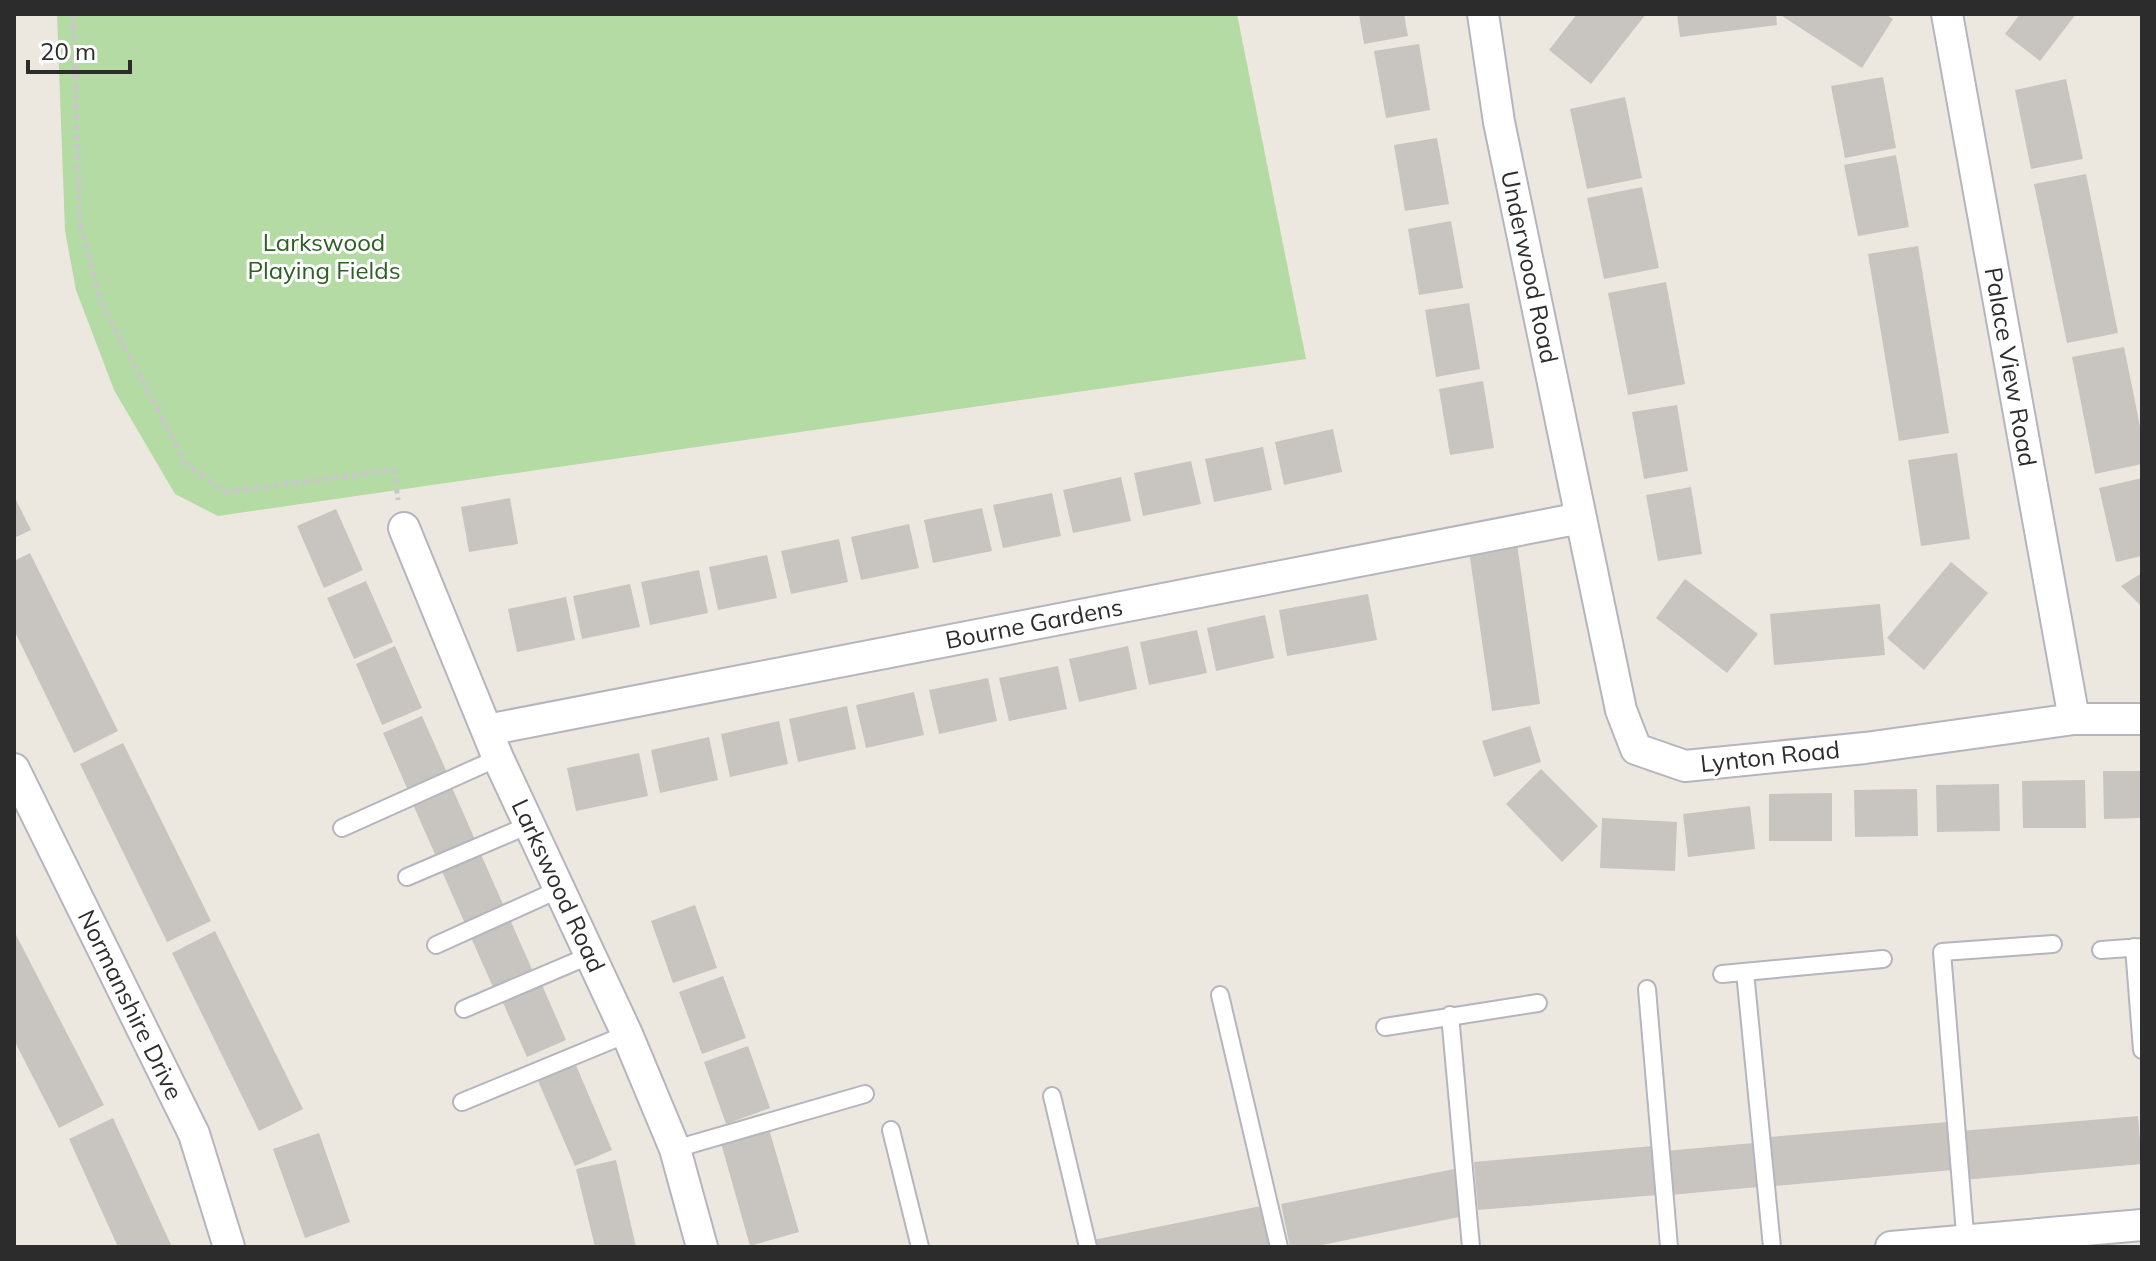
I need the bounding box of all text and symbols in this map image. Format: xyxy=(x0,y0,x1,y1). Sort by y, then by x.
scale bar xyxy=(28,24,130,74)
text: 20 m xyxy=(40,36,96,66)
street label: Underwood Road xyxy=(1495,168,1565,366)
park label: Larkswood Playing Fields xyxy=(247,227,401,285)
street label: Palace View Road xyxy=(1979,265,2043,469)
street label: Bourne Gardens xyxy=(943,591,1125,655)
street label: Lynton Road xyxy=(1699,734,1841,778)
street label: Larkswood Road xyxy=(506,794,612,977)
street label: Normanshire Drive xyxy=(72,905,190,1104)

